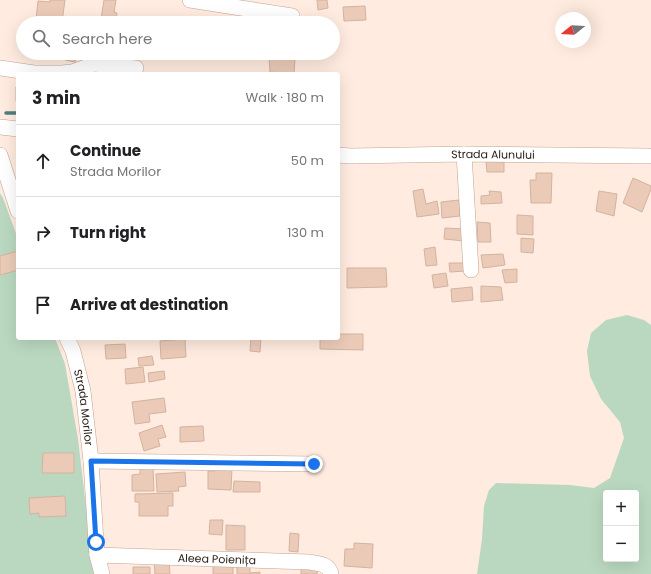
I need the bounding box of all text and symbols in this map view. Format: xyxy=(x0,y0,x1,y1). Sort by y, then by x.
north arrow xyxy=(555,12,591,48)
search box xyxy=(16,16,340,60)
icon: search xyxy=(30,27,52,49)
text: Search here xyxy=(62,28,152,49)
text: 3 min xyxy=(32,86,80,110)
text: Walk · 180 m xyxy=(246,88,324,107)
text: Continue xyxy=(70,140,141,161)
street label: Strada Alunului xyxy=(451,146,535,163)
icon: ahead xyxy=(32,150,54,172)
text: 50 m xyxy=(291,151,324,170)
text: Strada Morilor xyxy=(70,162,161,181)
icon: right xyxy=(32,222,54,244)
text: Turn right xyxy=(70,222,146,243)
text: 130 m xyxy=(287,223,324,242)
icon: arrive xyxy=(32,294,54,316)
text: Arrive at destination xyxy=(70,294,228,315)
street label: Strada Morilor xyxy=(70,368,97,447)
route end xyxy=(305,455,323,473)
map controls xyxy=(603,490,639,562)
button: + xyxy=(603,490,639,526)
button: − xyxy=(603,526,639,562)
route start xyxy=(87,533,105,551)
street label: Aleea Poienița xyxy=(178,550,256,568)

